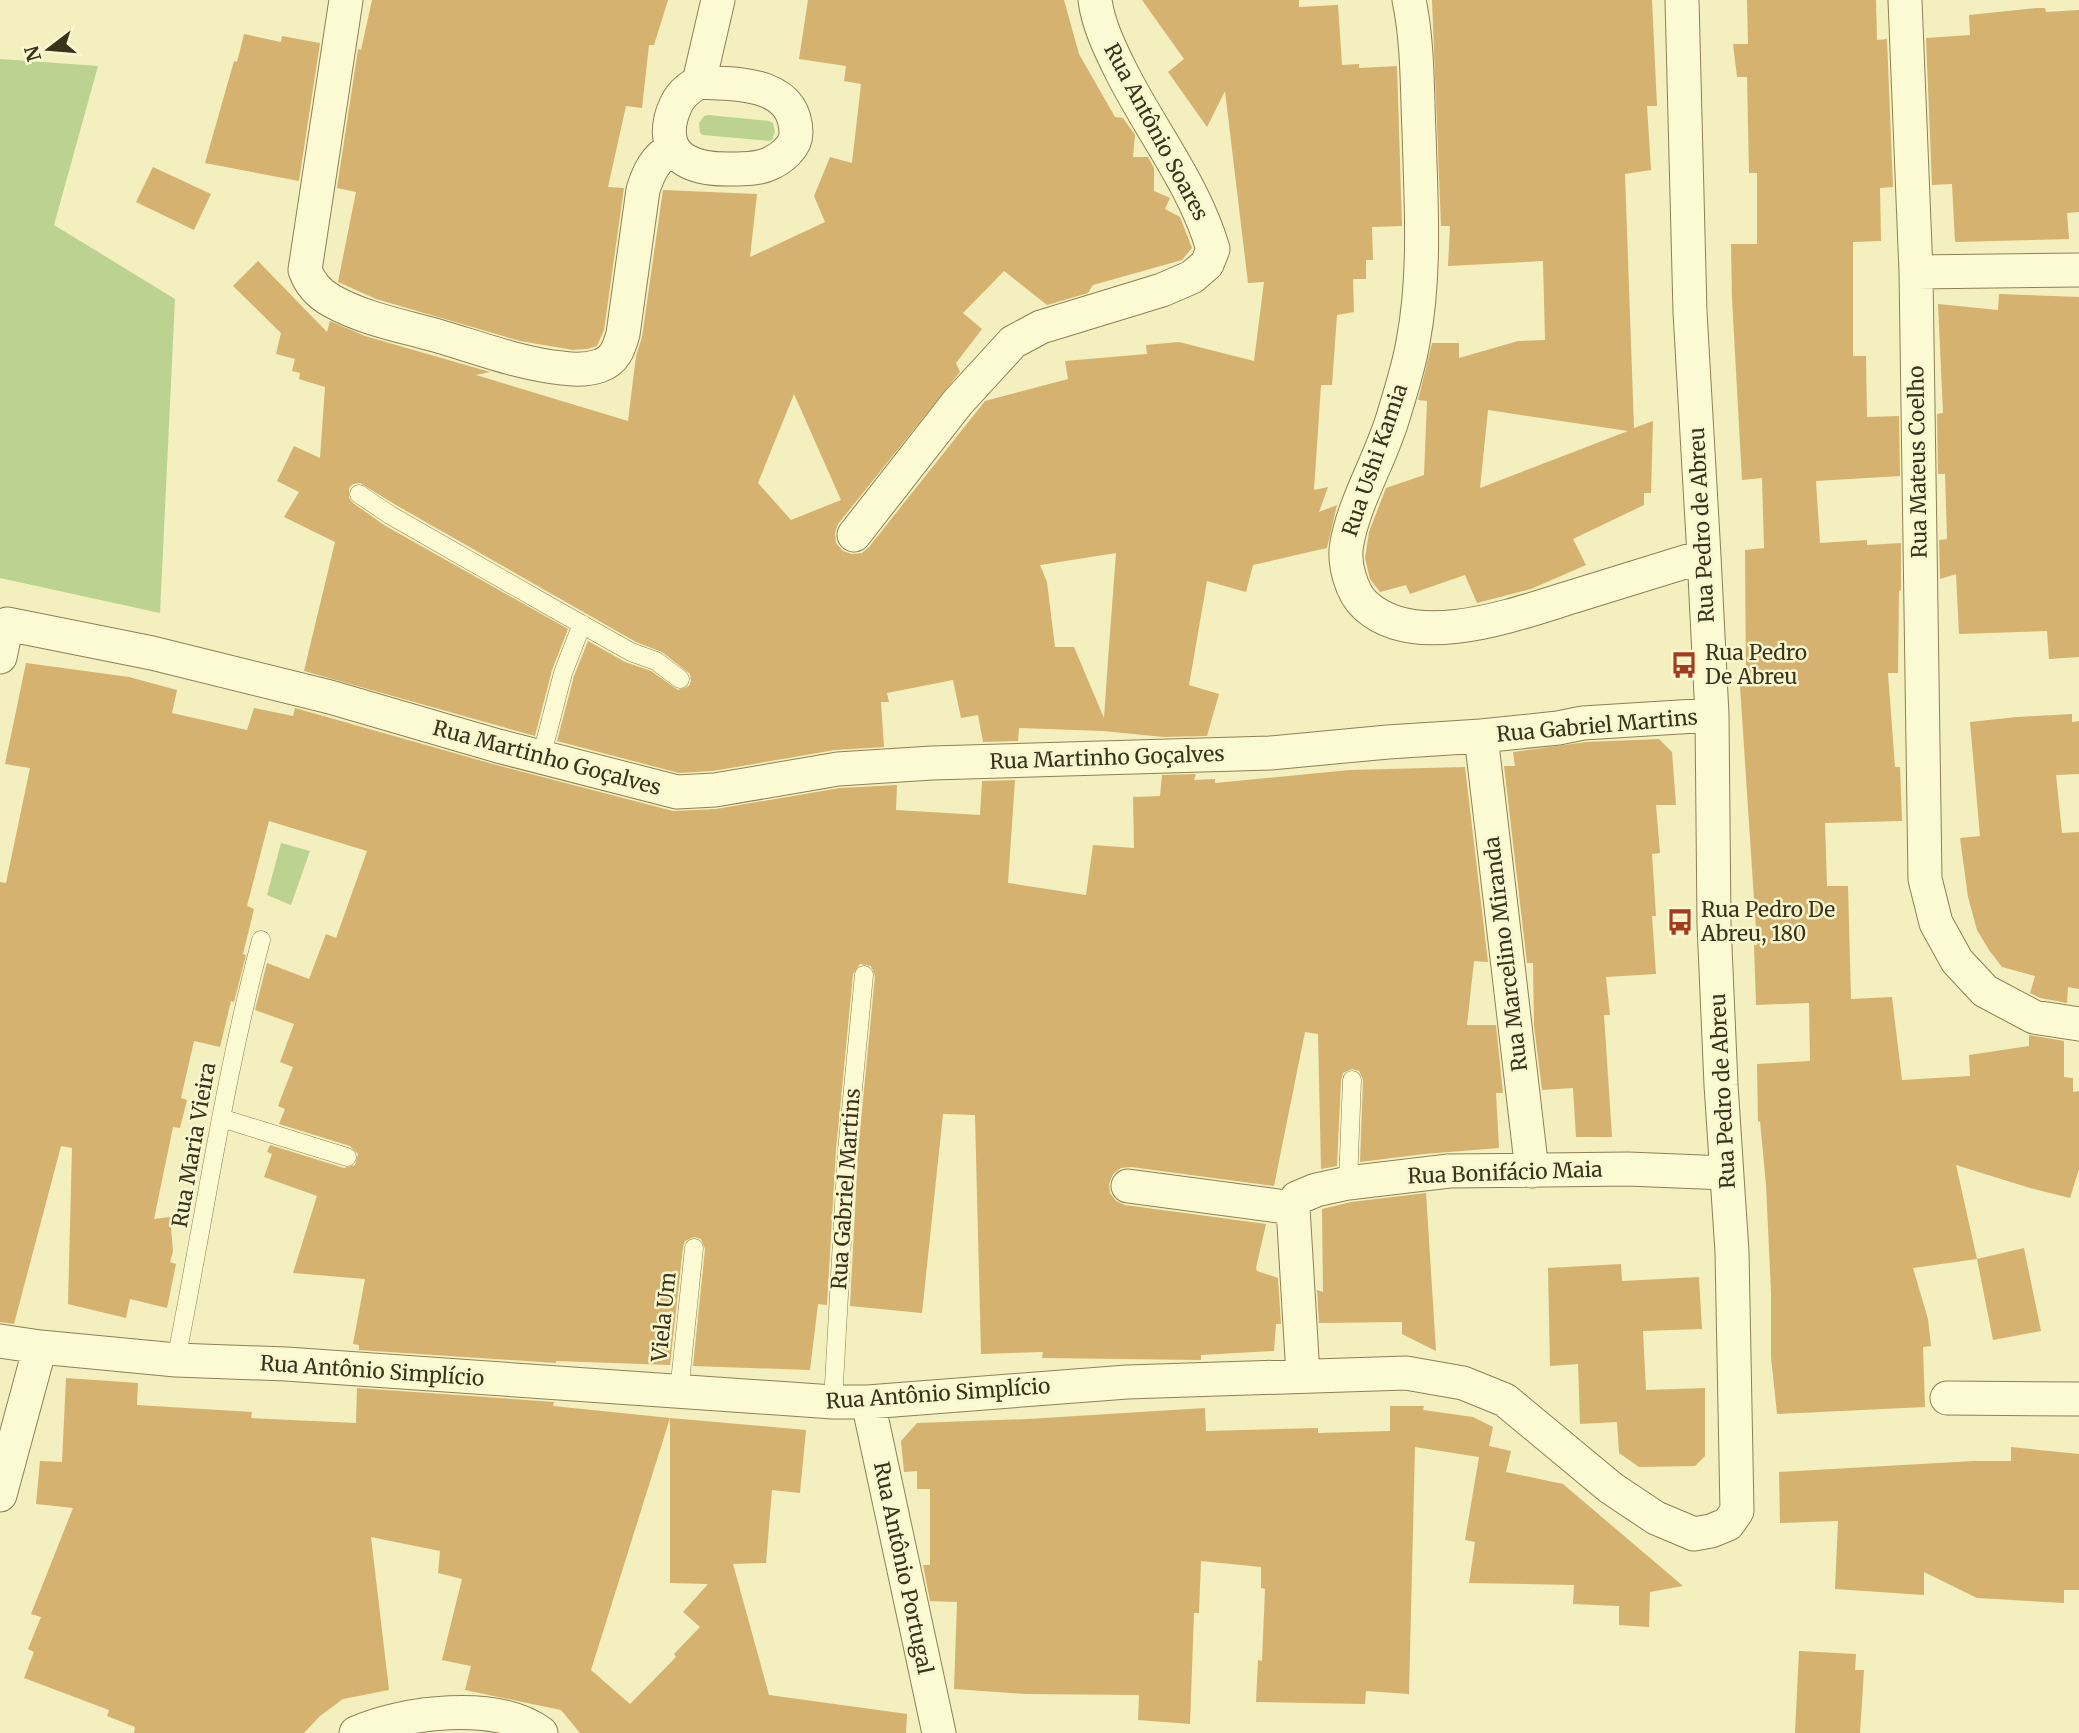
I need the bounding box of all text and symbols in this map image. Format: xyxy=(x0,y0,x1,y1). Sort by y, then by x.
north arrow xyxy=(14,14,84,84)
street label: Rua Antônio Soares xyxy=(1098,38,1215,225)
text: N xyxy=(19,43,46,64)
street label: Rua Mateus Coelho xyxy=(1902,366,1933,559)
street label: Rua Ushi Kamia xyxy=(1336,380,1413,540)
street label: Rua Pedro de Abreu xyxy=(1683,426,1720,624)
place label: Rua Pedro De Abreu xyxy=(1705,639,1807,690)
bus stop icon: Rua Pedro De Abreu xyxy=(1669,650,1699,680)
street label: Rua Gabriel Martins xyxy=(1495,703,1699,748)
street label: Rua Martinho Goçalves xyxy=(430,714,664,801)
street label: Rua Martinho Goçalves xyxy=(989,740,1225,775)
street label: Rua Marcelino Miranda xyxy=(1478,835,1533,1073)
place label: Rua Pedro De Abreu, 180 xyxy=(1700,896,1835,947)
bus stop icon: Rua Pedro De Abreu, 180 xyxy=(1665,907,1695,937)
street label: Rua Pedro de Abreu xyxy=(1704,992,1741,1190)
street label: Rua Maria Vieira xyxy=(166,1060,221,1230)
street label: Rua Gabriel Martins xyxy=(825,1087,866,1291)
street label: Rua Bonifácio Maia xyxy=(1407,1156,1603,1189)
street label: Viela Um xyxy=(645,1271,682,1364)
street label: Rua Antônio Simplício xyxy=(259,1349,485,1392)
street label: Rua Antônio Simplício xyxy=(825,1372,1051,1415)
street label: Rua Antônio Portugal xyxy=(868,1459,939,1677)

